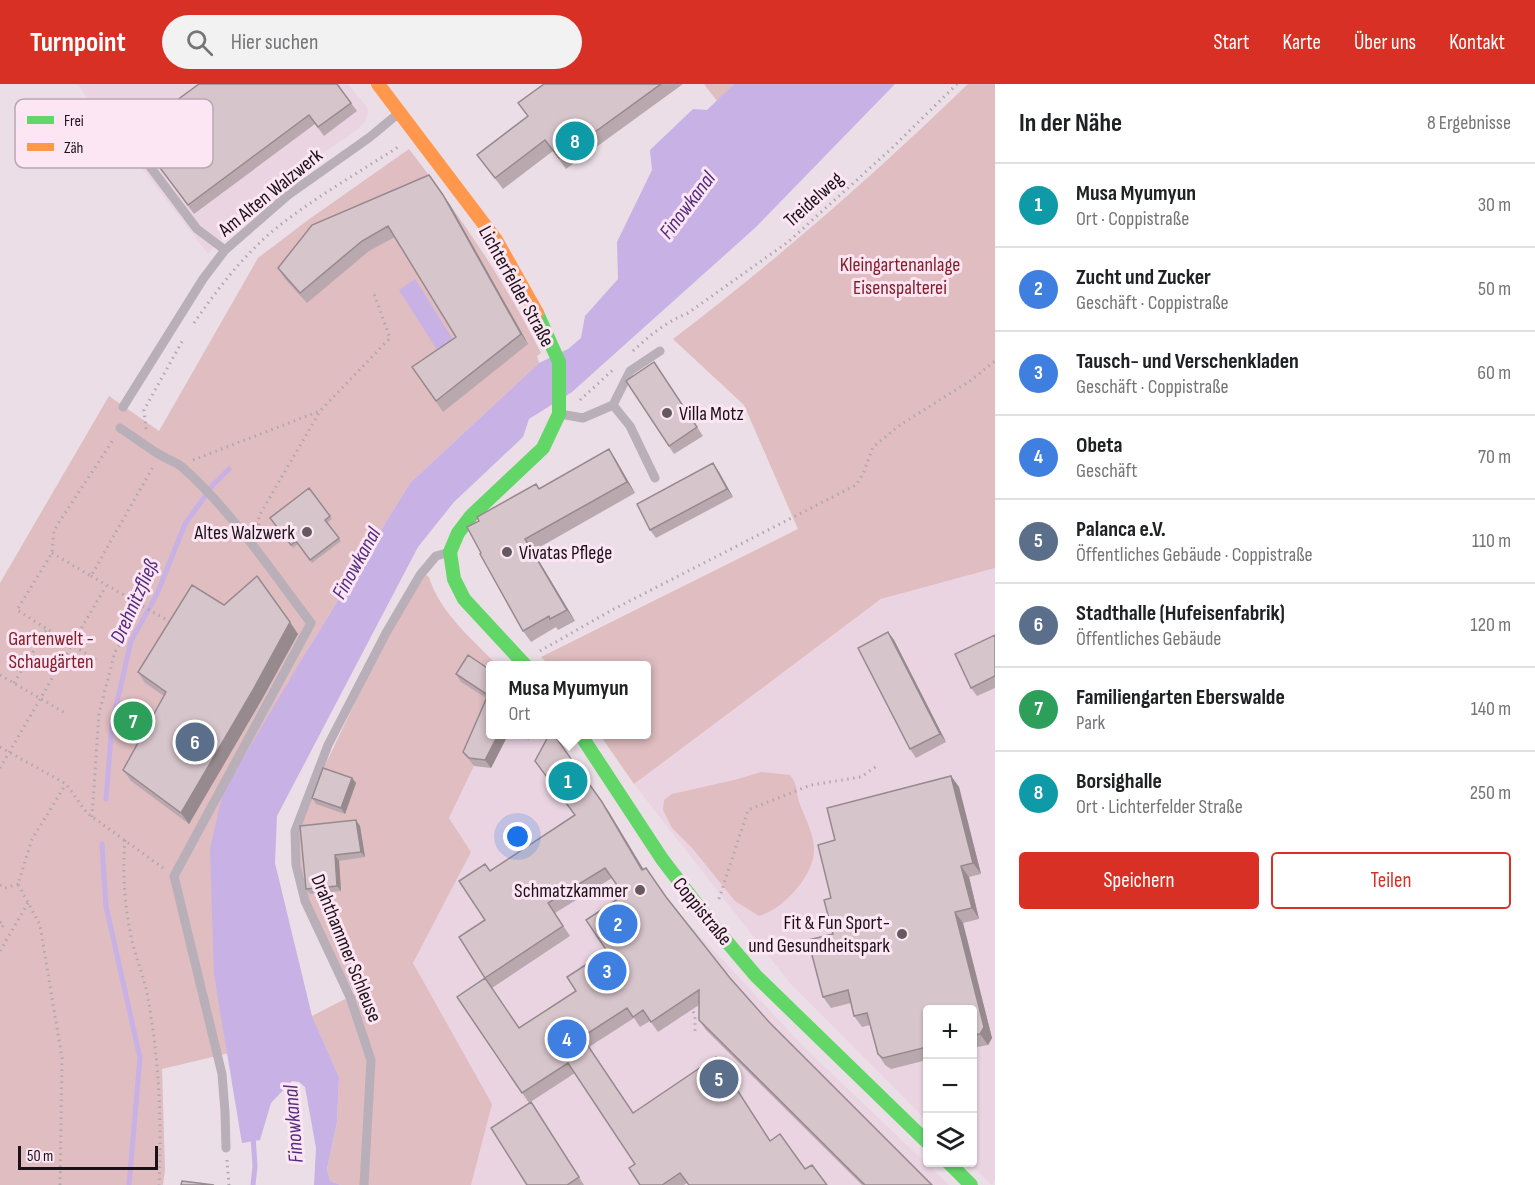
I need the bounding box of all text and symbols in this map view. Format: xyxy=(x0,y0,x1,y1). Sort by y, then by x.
search box xyxy=(162,15,582,69)
text: Turnpoint xyxy=(30,26,126,59)
icon: search xyxy=(183,26,216,59)
text: Hier suchen xyxy=(231,29,318,56)
text: Start xyxy=(1213,30,1250,55)
text: Karte xyxy=(1283,30,1321,55)
text: Über uns xyxy=(1354,30,1416,55)
text: Kontakt xyxy=(1449,30,1505,55)
legend xyxy=(15,99,213,168)
text: In der Nähe xyxy=(1019,108,1122,139)
text: 8 Ergebnisse xyxy=(1427,111,1511,135)
text: Frei xyxy=(64,112,84,131)
pin: 8 xyxy=(556,118,594,164)
text: Zäh xyxy=(64,139,83,158)
street label: Am Alten Walzwerk xyxy=(213,143,328,243)
water label: Finowkanal xyxy=(654,166,722,244)
street label: Treidelweg xyxy=(779,167,848,232)
text: Musa Myumyun xyxy=(1076,180,1196,207)
text: 1 xyxy=(1035,193,1042,217)
text: 30 m xyxy=(1478,193,1511,217)
text: Ort · Coppistraße xyxy=(1076,207,1189,231)
street label: Lichterfelder Straße xyxy=(473,222,559,351)
park label: Kleingartenanlage Eisenspalterei xyxy=(840,253,960,300)
text: Zucht und Zucker xyxy=(1076,264,1211,291)
text: 2 xyxy=(1034,277,1043,301)
text: 50 m xyxy=(1478,277,1511,301)
text: Geschäft · Coppistraße xyxy=(1076,291,1229,315)
text: Tausch- und Verschenkladen xyxy=(1076,348,1299,375)
text: 3 xyxy=(1034,361,1043,385)
text: 60 m xyxy=(1477,361,1511,385)
text: Geschäft · Coppistraße xyxy=(1076,375,1229,399)
place label: Villa Motz xyxy=(679,402,744,426)
marker: Villa Motz xyxy=(660,406,674,420)
text: Obeta xyxy=(1076,432,1123,459)
text: 4 xyxy=(1034,445,1043,469)
text: 70 m xyxy=(1478,445,1511,469)
text: Geschäft xyxy=(1076,459,1137,483)
text: Palanca e.V. xyxy=(1076,516,1166,543)
place label: Altes Walzwerk xyxy=(193,521,295,545)
water label: Finowkanal xyxy=(327,522,387,603)
marker: Altes Walzwerk xyxy=(300,525,314,539)
text: 5 xyxy=(1034,529,1043,553)
text: 110 m xyxy=(1472,529,1511,553)
place label: Vivatas Pflege xyxy=(519,541,612,565)
text: Öffentliches Gebäude · Coppistraße xyxy=(1076,543,1313,567)
marker: Vivatas Pflege xyxy=(500,545,514,559)
water label: Drehnitzfließ xyxy=(105,555,164,647)
text: Stadthalle (Hufeisenfabrik) xyxy=(1076,600,1285,627)
text: 6 xyxy=(1034,613,1043,637)
text: 120 m xyxy=(1471,613,1511,637)
park label: Gartenwelt - Schaugärten xyxy=(8,627,94,674)
text: Öffentliches Gebäude xyxy=(1076,627,1221,651)
popup xyxy=(486,661,651,739)
text: Musa Myumyun xyxy=(508,675,629,702)
text: Familiengarten Eberswalde xyxy=(1076,684,1285,711)
text: 7 xyxy=(1034,697,1043,721)
text: 140 m xyxy=(1471,697,1511,721)
pin: 7 xyxy=(114,698,152,744)
text: Ort xyxy=(508,702,530,726)
text: Park xyxy=(1076,711,1105,735)
pin: 6 xyxy=(176,720,214,764)
pin: 1 xyxy=(548,758,588,804)
text: Borsighalle xyxy=(1076,768,1162,795)
text: 8 xyxy=(1034,781,1043,805)
text: 250 m xyxy=(1470,781,1511,805)
text: Ort · Lichterfelder Straße xyxy=(1076,795,1243,819)
your location xyxy=(503,822,532,851)
button: Speichern xyxy=(1019,852,1259,909)
button: Teilen xyxy=(1271,852,1511,909)
street label: Drahthammer Schleuse xyxy=(306,871,387,1026)
street label: Coppistraße xyxy=(667,873,737,951)
place label: Schmatzkammer xyxy=(514,879,628,903)
marker: Schmatzkammer xyxy=(633,883,647,897)
pin: 2 xyxy=(598,902,638,946)
place label: Fit & Fun Sport- und Gesundheitspark xyxy=(748,911,890,958)
marker: Fit & Fun Sport- und Gesundheitspark xyxy=(895,927,909,941)
pin: 3 xyxy=(588,948,626,994)
map controls xyxy=(923,1005,977,1167)
button: + xyxy=(923,1005,977,1059)
pin: 4 xyxy=(548,1016,586,1062)
pin: 5 xyxy=(700,1056,738,1102)
button: − xyxy=(923,1059,977,1113)
water label: Finowkanal xyxy=(278,1083,309,1164)
button: layers xyxy=(923,1113,977,1167)
scale bar xyxy=(18,1143,158,1170)
text: 50 m xyxy=(27,1147,53,1166)

